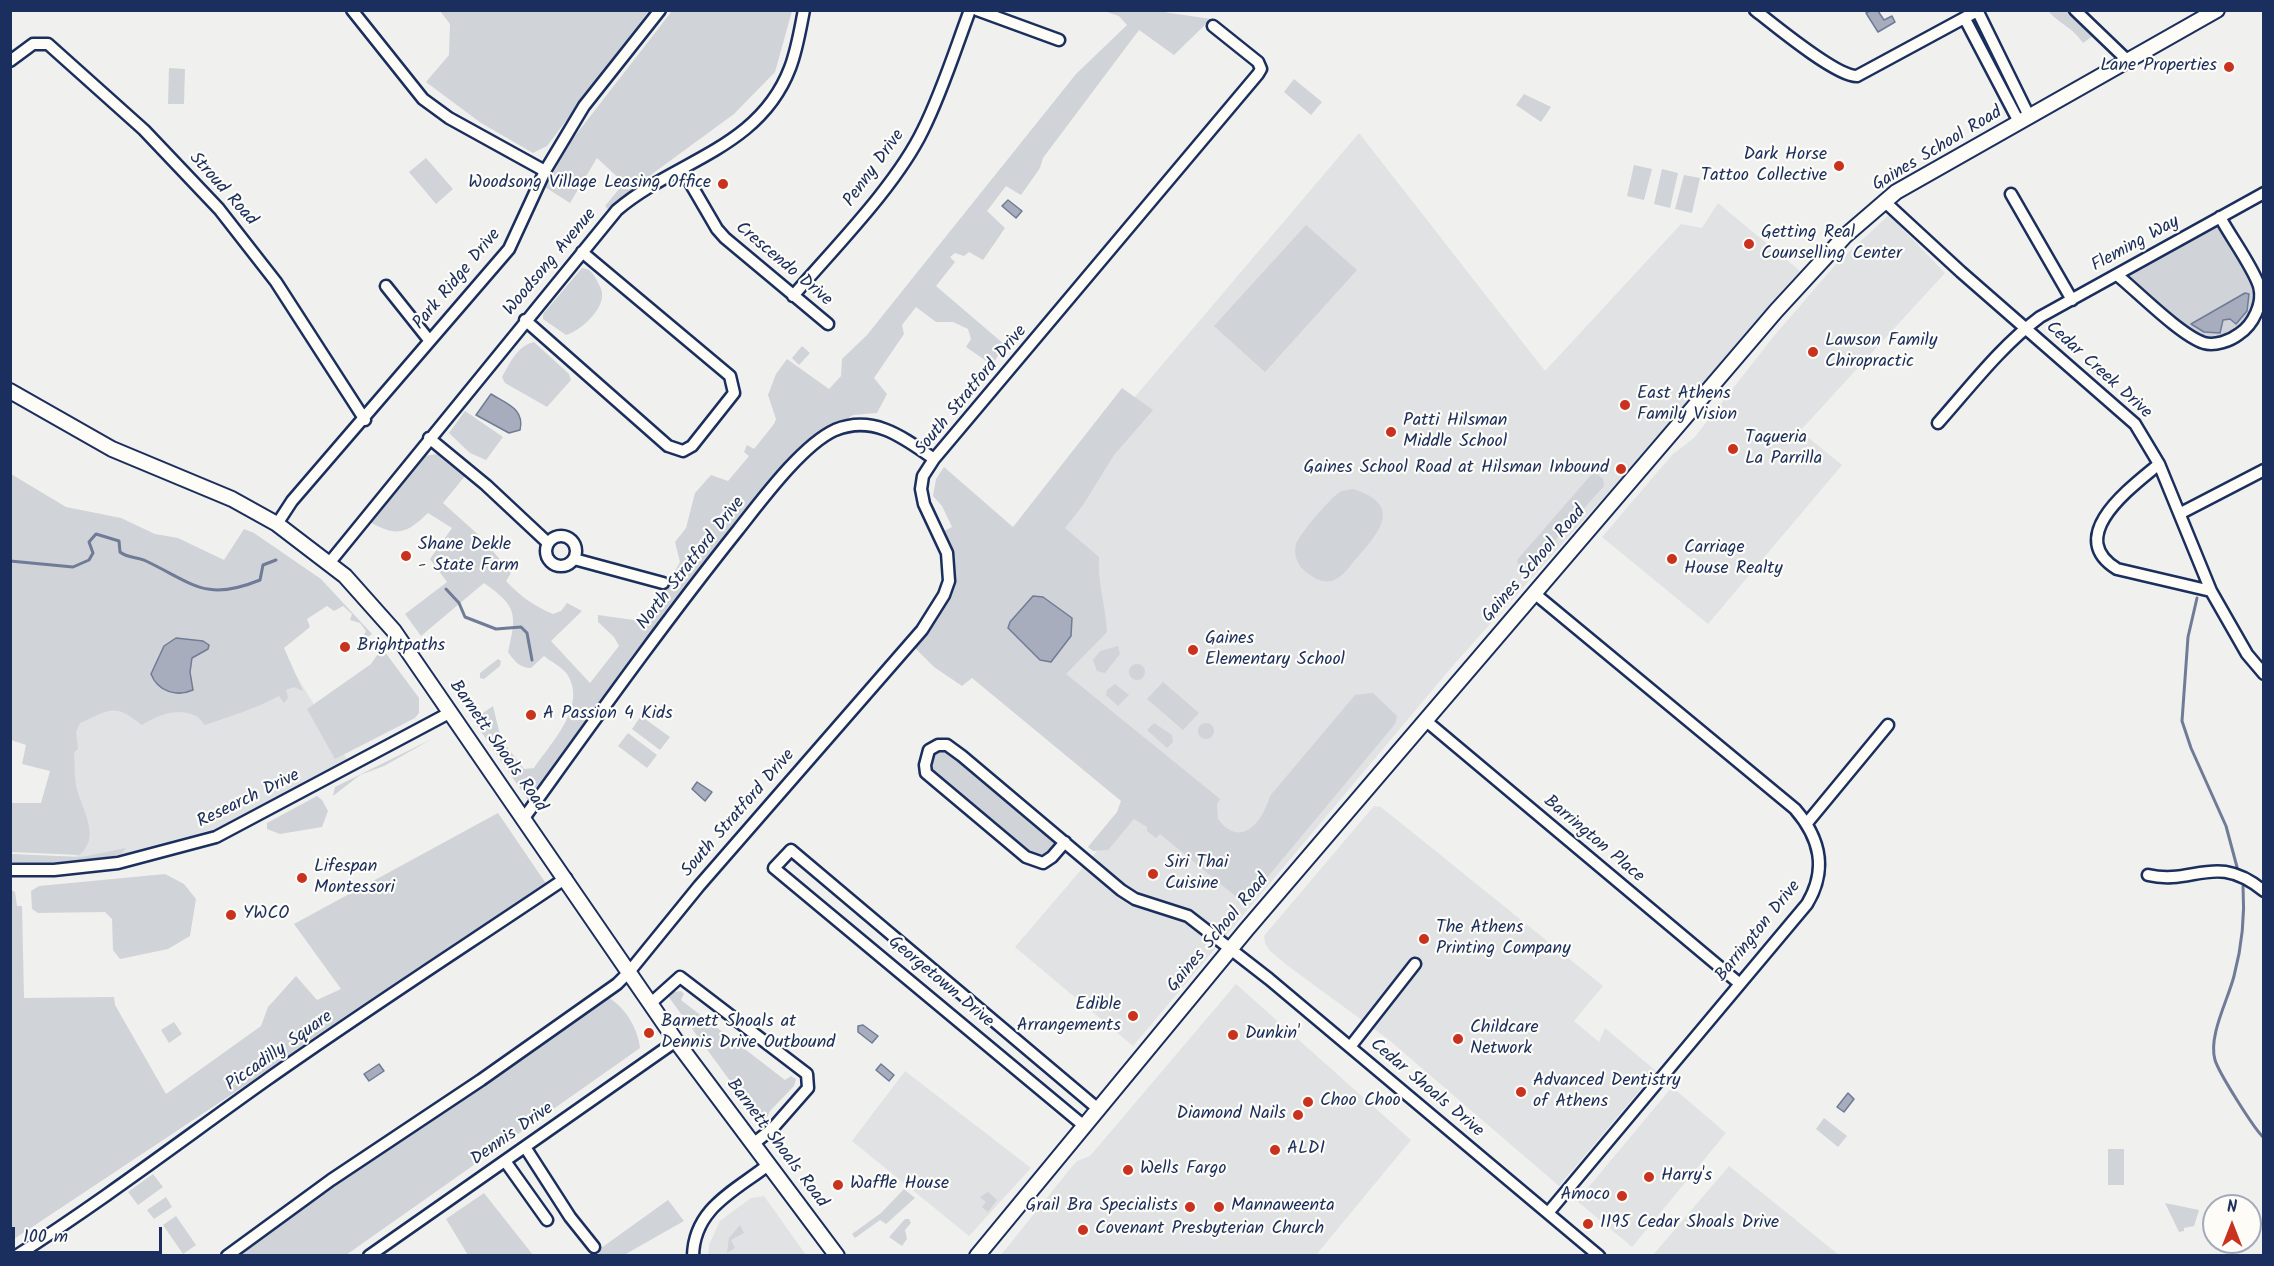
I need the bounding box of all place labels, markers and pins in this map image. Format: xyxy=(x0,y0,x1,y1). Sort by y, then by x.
place label: Lane Properties xyxy=(2100,56,2217,78)
marker: Lane Properties xyxy=(2222,60,2236,74)
place label: Dark Horse Tattoo Collective xyxy=(1701,145,1827,188)
marker: Dark Horse Tattoo Collective xyxy=(1832,159,1846,173)
place label: Woodsong Village Leasing Office xyxy=(468,173,711,195)
marker: Woodsong Village Leasing Office xyxy=(716,177,730,191)
place label: Getting Real Counselling Center xyxy=(1761,223,1902,266)
marker: Getting Real Counselling Center xyxy=(1742,237,1756,251)
place label: Lawson Family Chiropractic xyxy=(1825,331,1937,374)
marker: Lawson Family Chiropractic xyxy=(1806,345,1820,359)
place label: East Athens Family Vision xyxy=(1637,384,1737,426)
marker: East Athens Family Vision xyxy=(1618,398,1632,412)
place label: Patti Hilsman Middle School xyxy=(1403,411,1507,454)
marker: Patti Hilsman Middle School xyxy=(1384,425,1398,439)
place label: Taqueria La Parrilla xyxy=(1745,428,1822,470)
marker: Taqueria La Parrilla xyxy=(1726,442,1740,456)
place label: Gaines School Road at Hilsman Inbound xyxy=(1304,458,1609,480)
marker: Gaines School Road at Hilsman Inbound xyxy=(1614,462,1628,476)
place label: Shane Dekle - State Farm xyxy=(418,535,519,578)
place label: Carriage House Realty xyxy=(1684,538,1783,580)
marker: Shane Dekle - State Farm xyxy=(399,549,413,563)
marker: Carriage House Realty xyxy=(1665,552,1679,566)
place label: Gaines Elementary School xyxy=(1205,629,1345,672)
place label: Brightpaths xyxy=(357,636,445,658)
marker: Brightpaths xyxy=(338,640,352,654)
marker: Gaines Elementary School xyxy=(1186,643,1200,657)
place label: A Passion 4 Kids xyxy=(543,704,673,726)
marker: A Passion 4 Kids xyxy=(524,708,538,722)
place label: Siri Thai Cuisine xyxy=(1165,853,1228,896)
place label: Lifespan Montessori xyxy=(314,857,395,900)
marker: Siri Thai Cuisine xyxy=(1146,867,1160,881)
marker: Lifespan Montessori xyxy=(295,871,309,885)
place label: YWCO xyxy=(243,904,289,926)
marker: YWCO xyxy=(224,908,238,922)
place label: The Athens Printing Company xyxy=(1436,918,1571,960)
marker: The Athens Printing Company xyxy=(1417,932,1431,946)
place label: Edible Arrangements xyxy=(1017,995,1121,1038)
marker: Edible Arrangements xyxy=(1126,1009,1140,1023)
place label: Barnett Shoals at Dennis Drive Outbound xyxy=(661,1012,835,1054)
place label: Childcare Network xyxy=(1470,1018,1539,1060)
place label: Dunkin' xyxy=(1245,1024,1300,1046)
marker: Barnett Shoals at Dennis Drive Outbound xyxy=(642,1026,656,1040)
marker: Dunkin' xyxy=(1226,1028,1240,1042)
marker: Childcare Network xyxy=(1451,1032,1465,1046)
place label: Advanced Dentistry of Athens xyxy=(1533,1071,1680,1114)
marker: Advanced Dentistry of Athens xyxy=(1514,1085,1528,1099)
place label: Choo Choo xyxy=(1320,1091,1401,1113)
marker: Choo Choo xyxy=(1301,1095,1315,1109)
place label: Diamond Nails xyxy=(1176,1104,1286,1126)
marker: Diamond Nails xyxy=(1291,1108,1305,1122)
place label: ALDI xyxy=(1287,1139,1325,1161)
marker: ALDI xyxy=(1268,1143,1282,1157)
place label: Wells Fargo xyxy=(1140,1159,1226,1181)
marker: Wells Fargo xyxy=(1121,1163,1135,1177)
place label: Harry's xyxy=(1661,1166,1712,1188)
marker: Harry's xyxy=(1642,1170,1656,1184)
place label: Waffle House xyxy=(850,1174,949,1196)
marker: Waffle House xyxy=(831,1178,845,1192)
place label: Amoco xyxy=(1560,1185,1610,1207)
marker: Amoco xyxy=(1615,1189,1629,1203)
place label: Grail Bra Specialists xyxy=(1026,1196,1178,1218)
place label: Mannaweenta xyxy=(1231,1196,1335,1218)
marker: Grail Bra Specialists xyxy=(1183,1200,1197,1214)
marker: Mannaweenta xyxy=(1212,1200,1226,1214)
place label: 1195 Cedar Shoals Drive xyxy=(1600,1213,1779,1235)
marker: 1195 Cedar Shoals Drive xyxy=(1581,1217,1595,1231)
place label: Covenant Presbyterian Church xyxy=(1095,1219,1324,1241)
marker: Covenant Presbyterian Church xyxy=(1076,1223,1090,1237)

